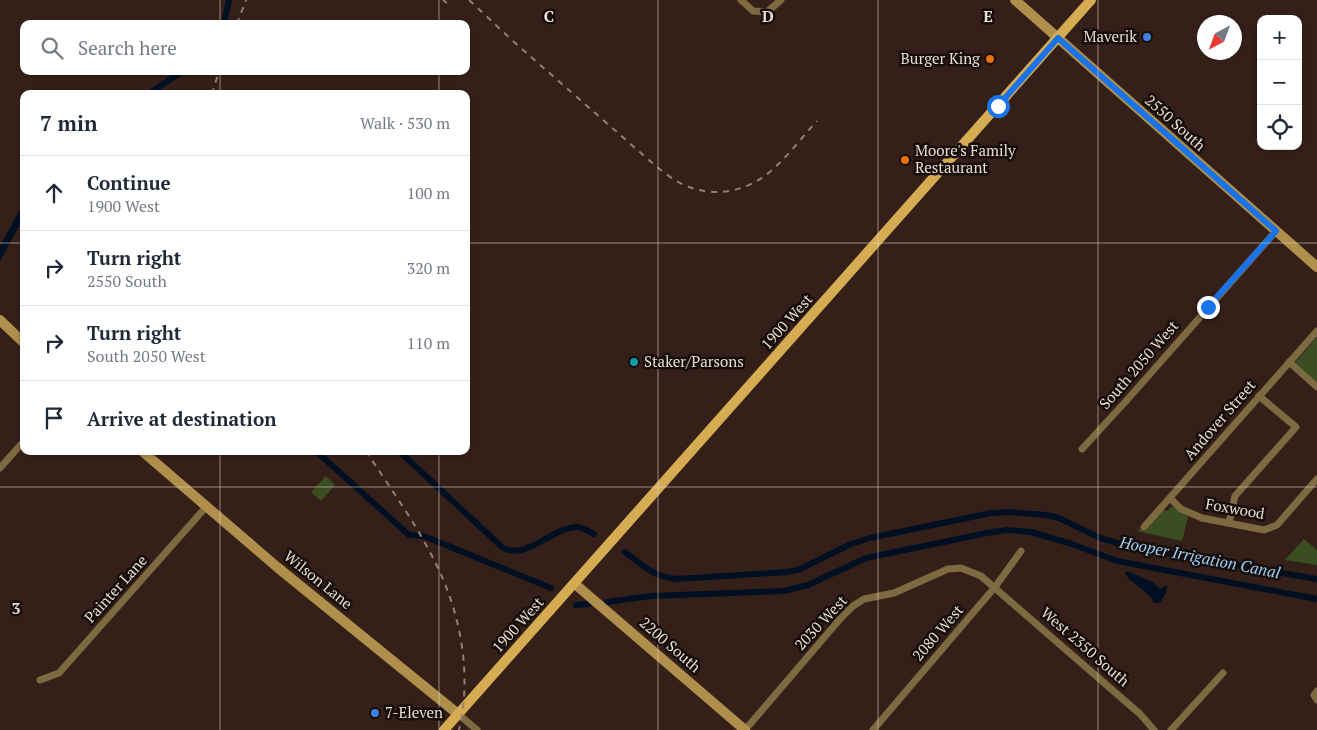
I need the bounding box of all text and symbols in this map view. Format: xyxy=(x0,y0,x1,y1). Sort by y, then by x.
text: C xyxy=(544,5,554,27)
text: D xyxy=(762,5,774,27)
text: E xyxy=(983,5,993,27)
north arrow xyxy=(1197,15,1242,60)
map controls xyxy=(1257,15,1302,150)
button: + xyxy=(1257,15,1302,60)
search box xyxy=(20,20,470,75)
place label: Maverik xyxy=(1084,26,1137,46)
marker: Maverik xyxy=(1141,31,1153,43)
icon: search xyxy=(38,34,66,62)
text: Search here xyxy=(78,35,177,60)
place label: Burger King xyxy=(901,48,981,68)
marker: Burger King xyxy=(984,53,996,65)
button: − xyxy=(1257,60,1302,105)
street label: 2550 South xyxy=(1141,90,1210,155)
route start xyxy=(987,95,1010,118)
button: locate xyxy=(1257,105,1302,150)
text: 7 min xyxy=(40,109,97,137)
text: Walk · 530 m xyxy=(360,112,450,134)
place label: Moore's Family Restaurant xyxy=(915,140,1016,177)
marker: Moore's Family Restaurant xyxy=(899,154,911,166)
text: Continue xyxy=(87,170,171,195)
icon: ahead xyxy=(40,179,68,207)
text: 100 m xyxy=(407,182,450,204)
text: 1900 West xyxy=(87,195,160,217)
text: Turn right xyxy=(87,245,181,270)
icon: right xyxy=(40,254,68,282)
text: 320 m xyxy=(407,257,450,279)
text: 2550 South xyxy=(87,270,167,292)
street label: 1900 West xyxy=(756,289,817,353)
route end xyxy=(1197,296,1220,319)
street label: South 2050 West xyxy=(1094,315,1183,413)
text: Turn right xyxy=(87,320,181,345)
icon: right xyxy=(40,329,68,357)
text: 110 m xyxy=(407,332,450,354)
text: South 2050 West xyxy=(87,345,206,367)
place label: Staker/Parsons xyxy=(644,351,744,371)
marker: Staker/Parsons xyxy=(628,356,640,368)
street label: Andover Street xyxy=(1179,375,1260,464)
icon: arrive xyxy=(40,404,68,432)
text: Arrive at destination xyxy=(87,406,276,431)
street label: Foxwood xyxy=(1204,493,1266,523)
water label: Hooper Irrigation Canal xyxy=(1117,530,1283,583)
street label: Wilson Lane xyxy=(280,545,357,613)
street label: Painter Lane xyxy=(79,550,151,627)
street label: 2030 West xyxy=(790,590,851,654)
street label: 1900 West xyxy=(487,592,548,656)
text: 3 xyxy=(11,597,21,619)
street label: 2080 West xyxy=(907,600,967,665)
street label: West 2350 South xyxy=(1037,602,1134,690)
street label: 2200 South xyxy=(636,612,706,676)
place label: 7-Eleven xyxy=(385,702,443,722)
marker: 7-Eleven xyxy=(369,707,381,719)

